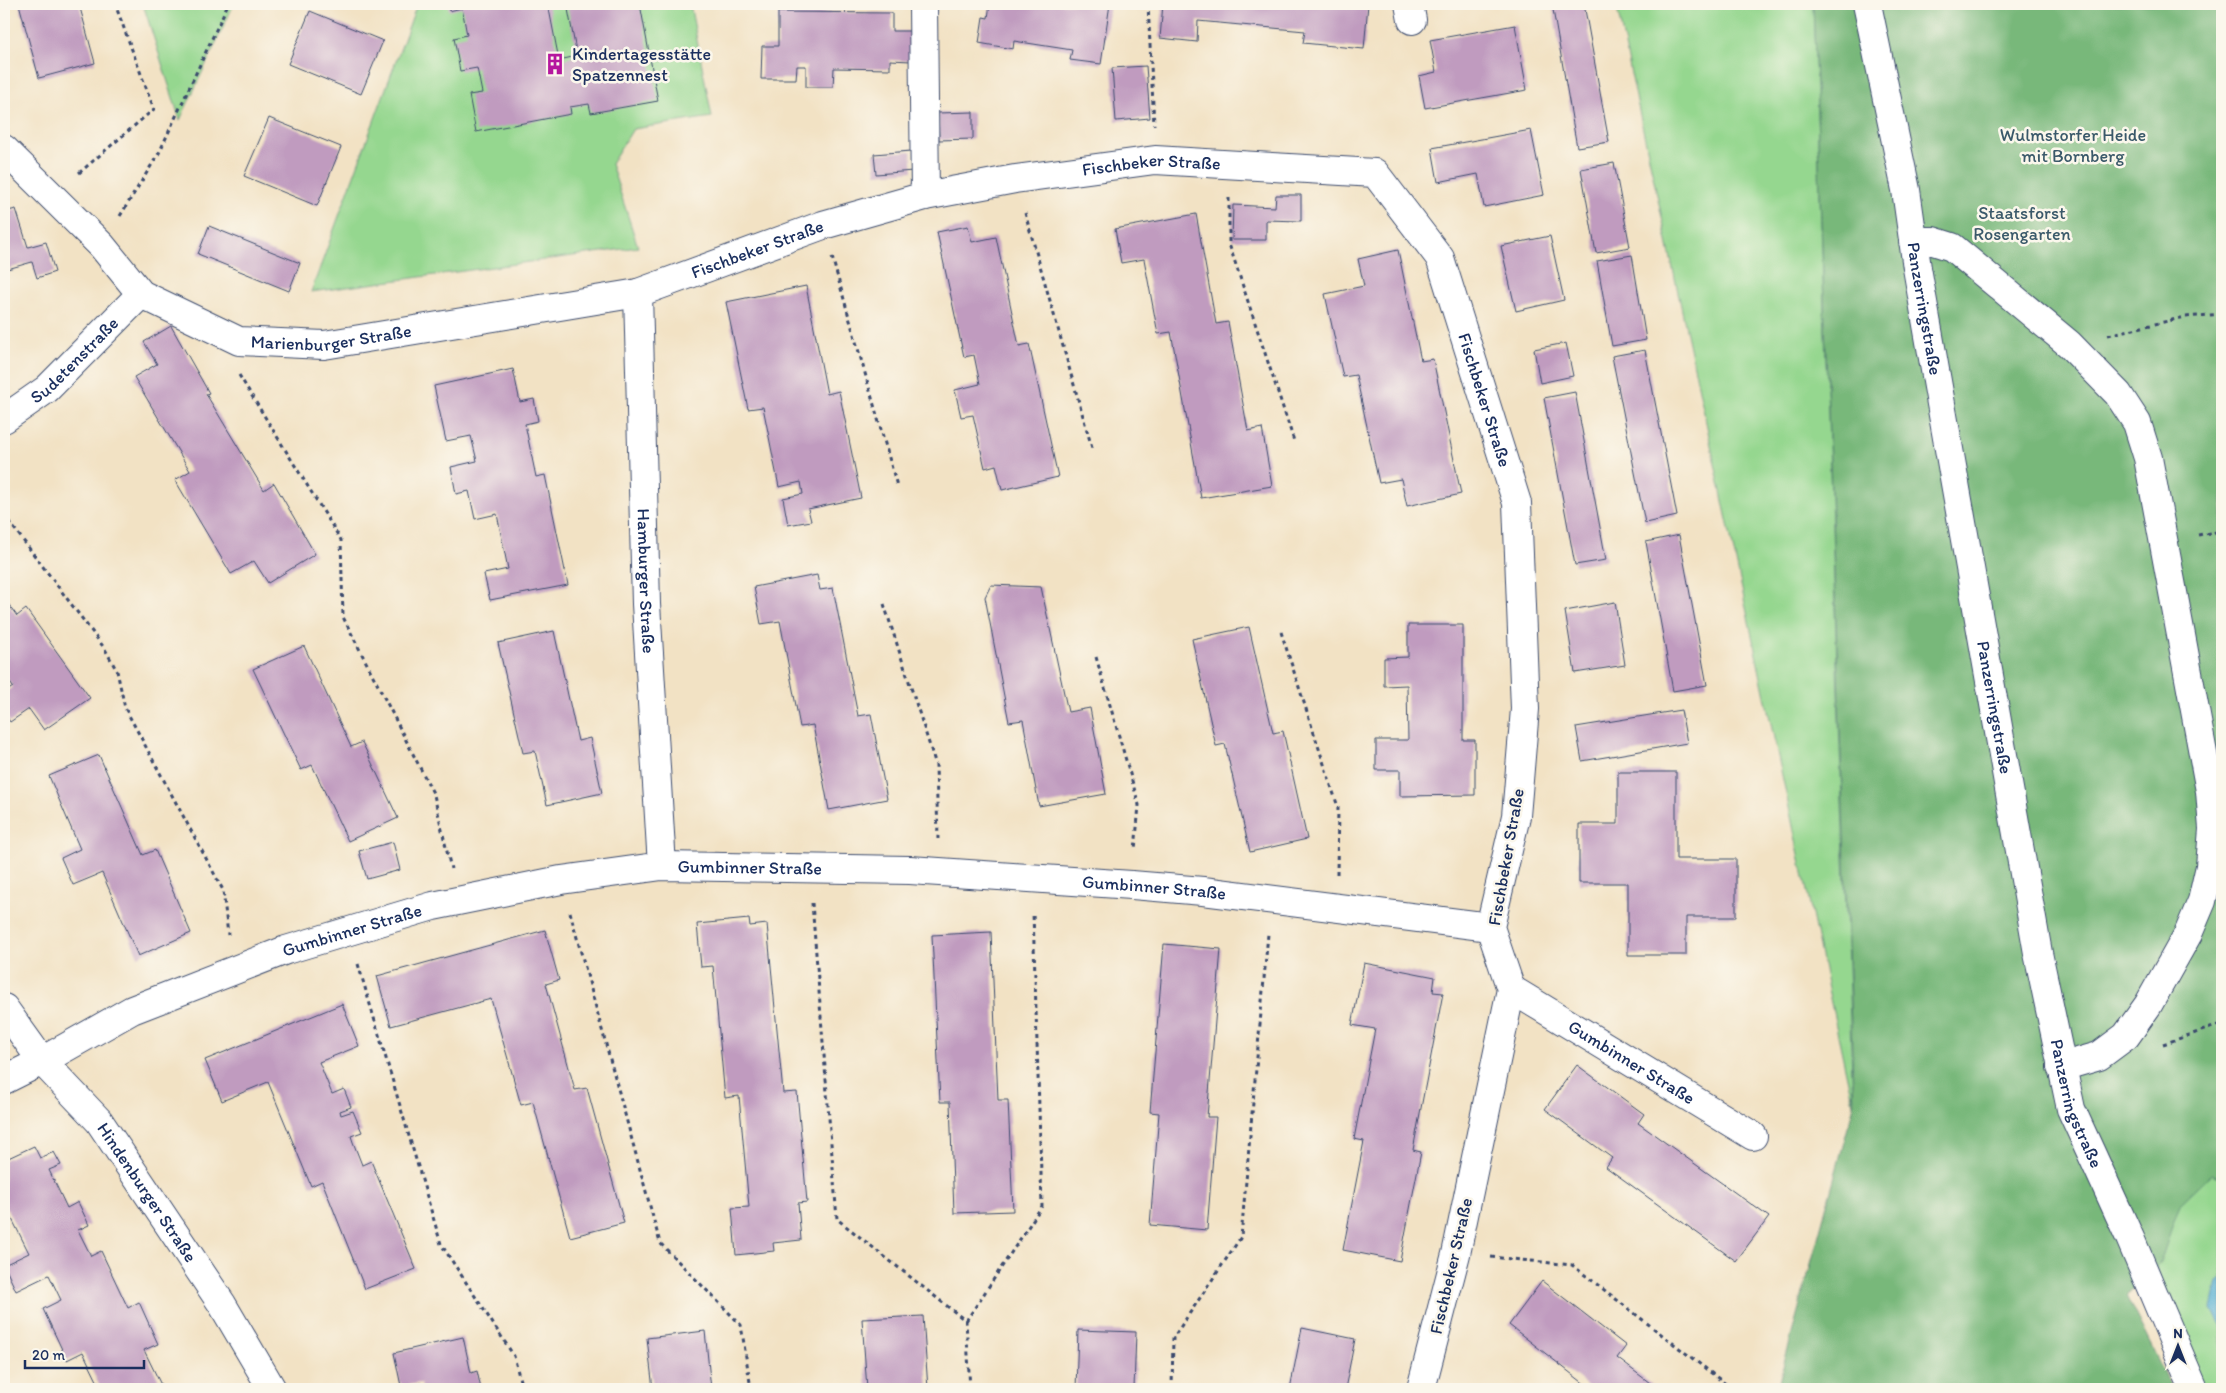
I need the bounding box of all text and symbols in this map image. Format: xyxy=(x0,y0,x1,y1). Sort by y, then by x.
place label: Kindertagesstätte Spatzennest xyxy=(572,43,711,86)
building icon: Kindertagesstätte Spatzennest xyxy=(542,51,568,77)
park label: Wulmstorfer Heide mit Bornberg xyxy=(2000,124,2146,167)
street label: Fischbeker Straße xyxy=(1081,149,1221,181)
park label: Staatsforst Rosengarten xyxy=(1973,202,2071,245)
street label: Fischbeker Straße xyxy=(688,215,827,283)
street label: Panzerringstraße xyxy=(1902,241,1947,377)
street label: Sudetenstraße xyxy=(26,312,123,408)
street label: Marienburger Straße xyxy=(250,320,413,356)
street label: Fischbeker Straße xyxy=(1453,330,1516,470)
street label: Hamburger Straße xyxy=(633,508,660,654)
street label: Panzerringstraße xyxy=(1972,639,2017,776)
street label: Fischbeker Straße xyxy=(1483,787,1529,927)
street label: Gumbinner Straße xyxy=(677,855,822,880)
street label: Gumbinner Straße xyxy=(1081,871,1227,905)
street label: Gumbinner Straße xyxy=(280,899,424,962)
street label: Gumbinner Straße xyxy=(1564,1015,1699,1109)
street label: Panzerringstraße xyxy=(2046,1037,2107,1171)
street label: Hindenburger Straße xyxy=(92,1118,202,1266)
street label: Fischbeker Straße xyxy=(1425,1196,1477,1336)
north arrow xyxy=(2154,1320,2204,1370)
text: N xyxy=(2173,1325,2183,1342)
scale bar xyxy=(25,1338,144,1370)
text: 20 m xyxy=(32,1346,66,1364)

